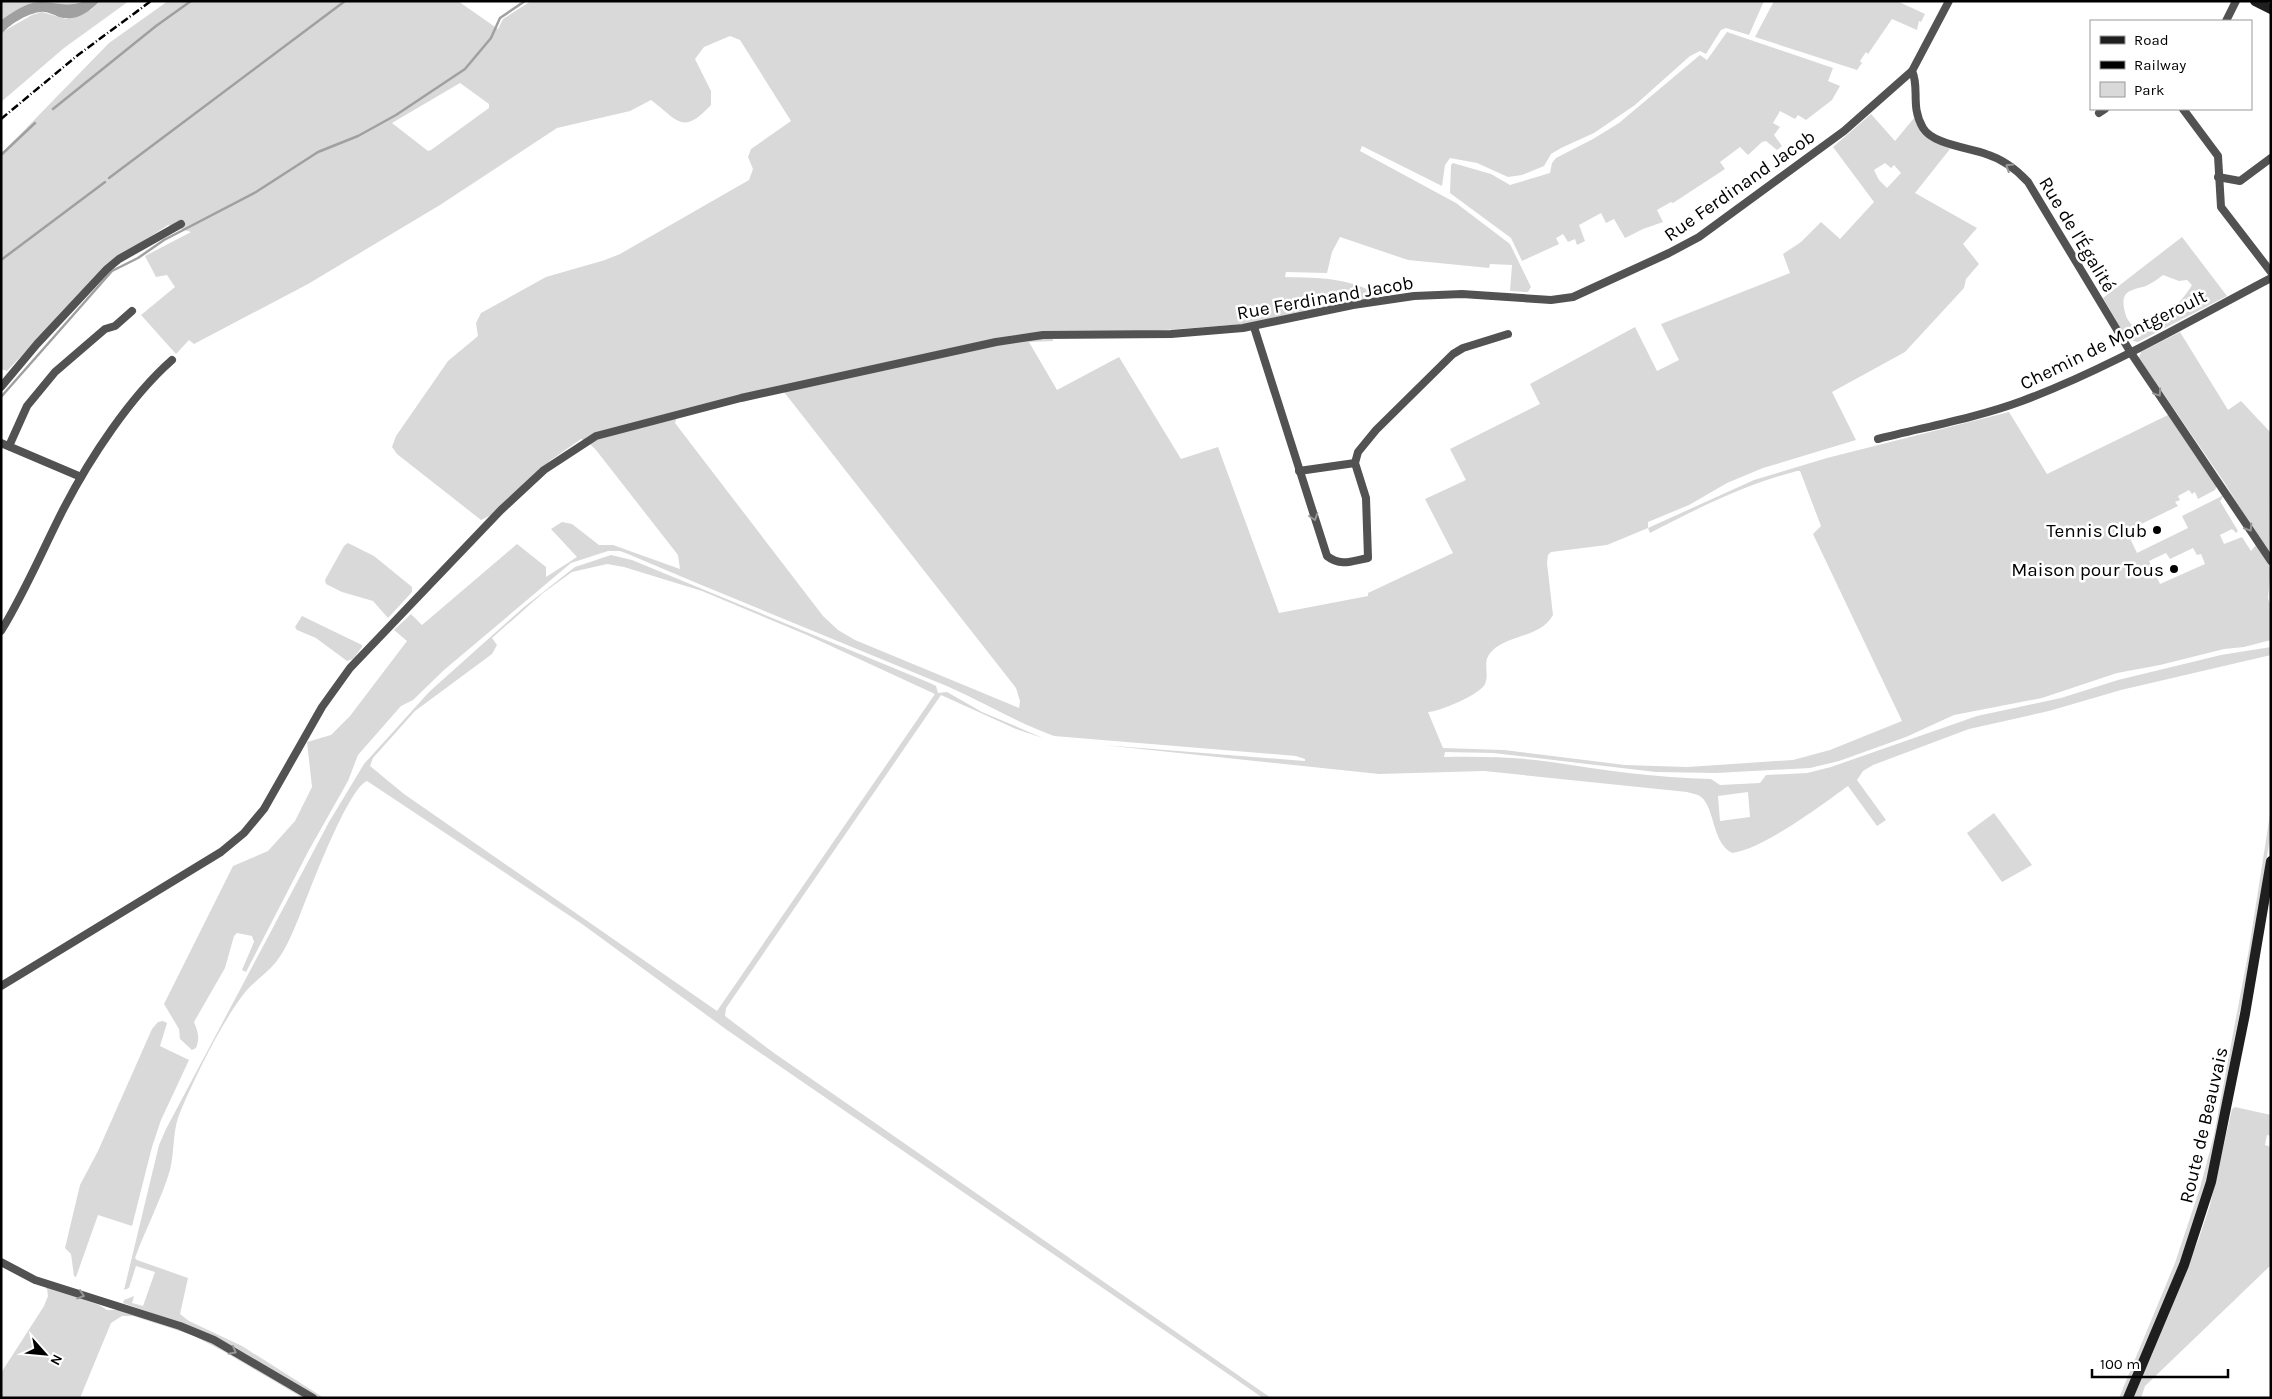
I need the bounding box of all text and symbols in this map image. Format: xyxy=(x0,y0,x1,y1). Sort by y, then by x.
legend xyxy=(2090,20,2252,110)
text: Road xyxy=(2134,31,2169,49)
text: Railway xyxy=(2134,56,2186,74)
text: Park xyxy=(2134,81,2164,99)
street label: Rue Ferdinand Jacob xyxy=(1660,125,1819,246)
one-way arrow xyxy=(2006,163,2015,173)
street label: Rue de l'Égalité xyxy=(2034,172,2121,296)
street label: Rue Ferdinand Jacob xyxy=(1235,272,1415,324)
street label: Chemin de Montgeroult xyxy=(2017,285,2210,395)
one-way arrow xyxy=(2152,387,2161,397)
one-way arrow xyxy=(1308,512,1318,521)
place label: Tennis Club xyxy=(2046,520,2147,542)
one-way arrow xyxy=(2243,522,2252,531)
marker: Tennis Club xyxy=(2151,524,2163,536)
place label: Maison pour Tous xyxy=(2011,559,2164,581)
marker: Maison pour Tous xyxy=(2168,563,2180,575)
street label: Route de Beauvais xyxy=(2175,1045,2233,1205)
one-way arrow xyxy=(77,1289,85,1299)
north arrow xyxy=(20,1329,70,1379)
one-way arrow xyxy=(228,1345,237,1355)
scale bar xyxy=(2092,1346,2228,1378)
text: N xyxy=(46,1351,66,1368)
text: 100 m xyxy=(2100,1355,2140,1373)

